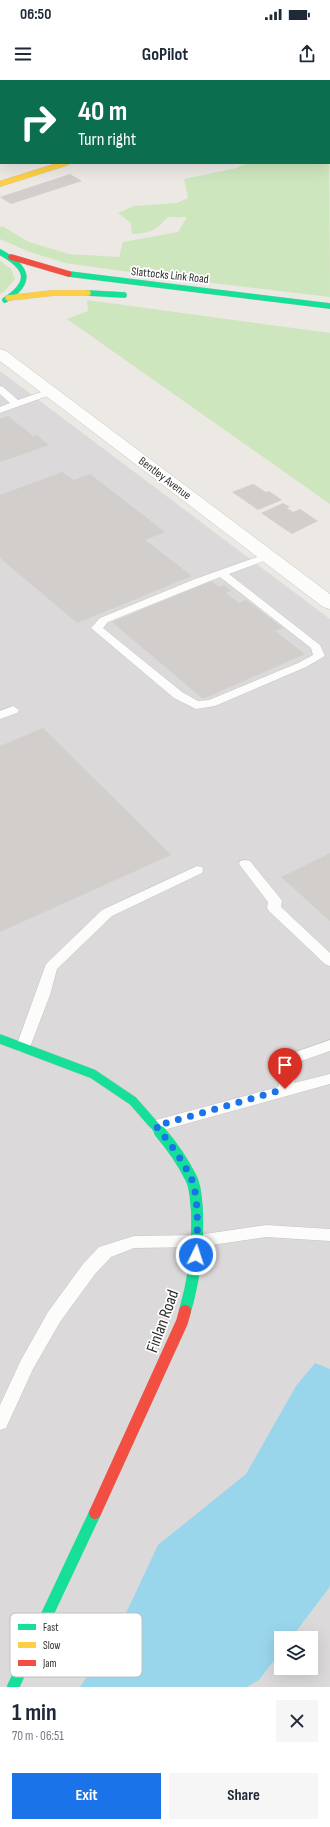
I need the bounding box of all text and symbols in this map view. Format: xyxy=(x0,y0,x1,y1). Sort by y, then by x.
text: 06:50 xyxy=(20,5,51,24)
icon: menu xyxy=(12,43,34,65)
icon: share xyxy=(296,43,318,65)
text: GoPilot xyxy=(142,44,188,65)
text: 40 m xyxy=(78,95,127,128)
icon: right xyxy=(12,96,64,148)
text: Turn right xyxy=(78,129,136,150)
street label: Slattocks Link Road xyxy=(130,264,209,287)
street label: Bentley Avenue xyxy=(135,454,194,503)
pin xyxy=(268,1048,302,1089)
icon: arrive xyxy=(274,1054,296,1076)
position arrow xyxy=(175,1234,217,1276)
street label: Finlan Road xyxy=(142,1287,183,1355)
legend xyxy=(10,1613,142,1677)
text: Fast xyxy=(43,1621,59,1634)
map controls xyxy=(274,1631,318,1675)
button: layers xyxy=(274,1631,318,1675)
text: Slow xyxy=(43,1639,60,1652)
text: Jam xyxy=(42,1657,57,1670)
text: 1 min xyxy=(12,1698,57,1727)
button: close xyxy=(276,1700,318,1742)
text: 70 m · 06:51 xyxy=(12,1728,64,1744)
button: Exit xyxy=(12,1773,161,1819)
button: Share xyxy=(169,1773,318,1819)

